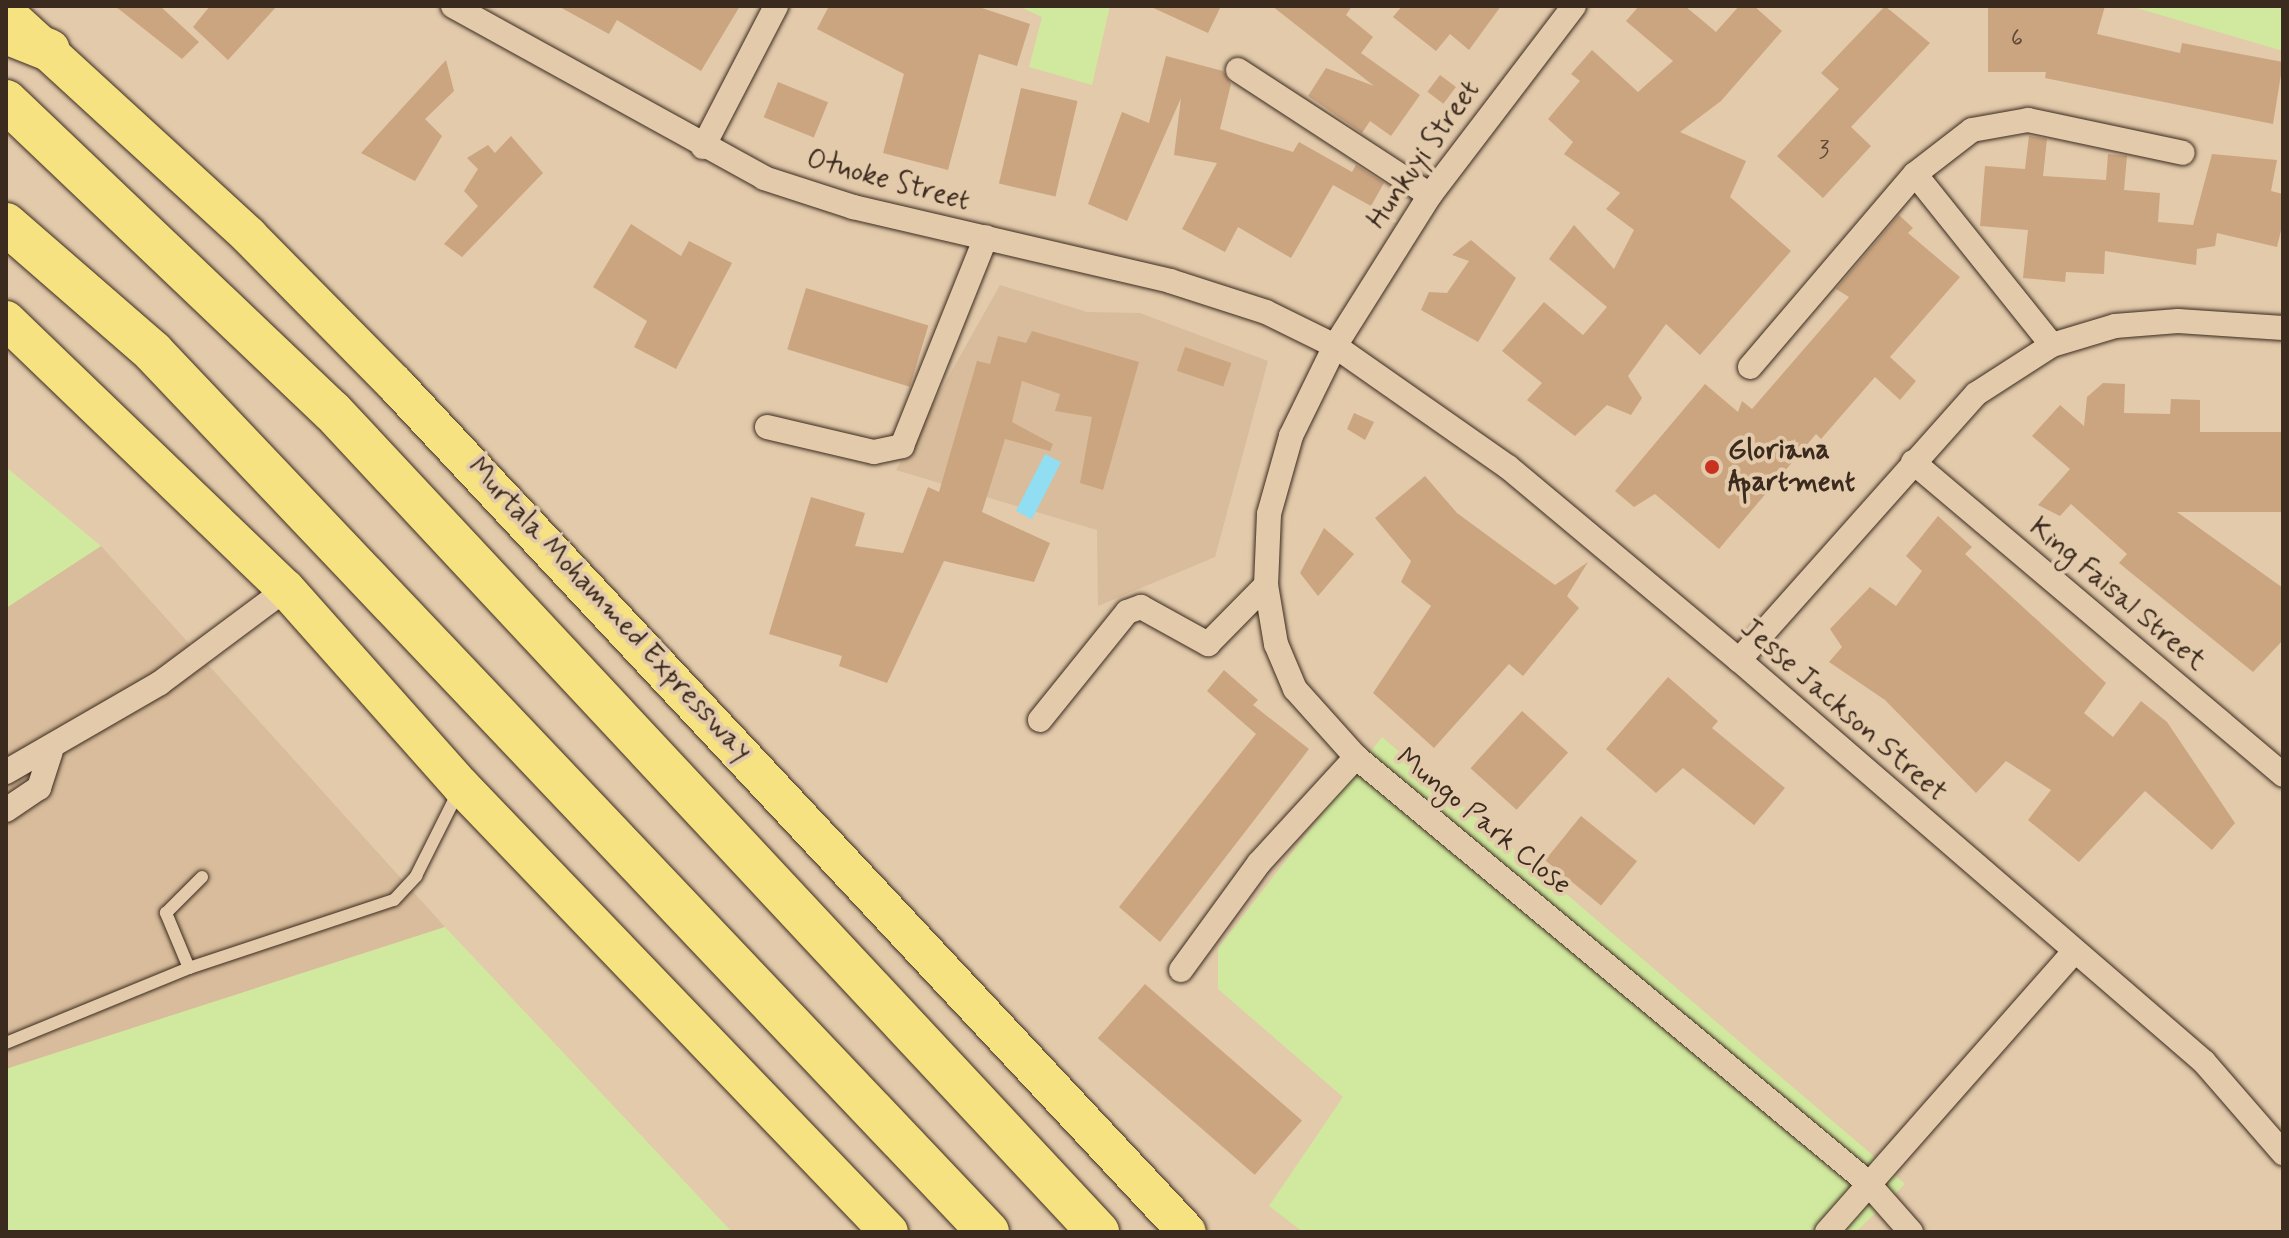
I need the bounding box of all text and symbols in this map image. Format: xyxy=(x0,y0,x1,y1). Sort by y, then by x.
house number: 6 xyxy=(2011,25,2023,53)
street label: Hunkuyi Street xyxy=(1359,72,1489,238)
house number: 3 xyxy=(1819,137,1829,165)
street label: Otuoke Street xyxy=(800,142,976,220)
place label: Gloriana Apartment xyxy=(1728,434,1855,500)
street label: Murtala Mohammed Expressway xyxy=(458,450,760,770)
marker: Gloriana Apartment xyxy=(1703,458,1721,476)
street label: King Faisal Street xyxy=(2022,511,2212,679)
street label: Jesse Jackson Street xyxy=(1734,614,1952,808)
street label: Mungo Park Close xyxy=(1390,742,1576,902)

